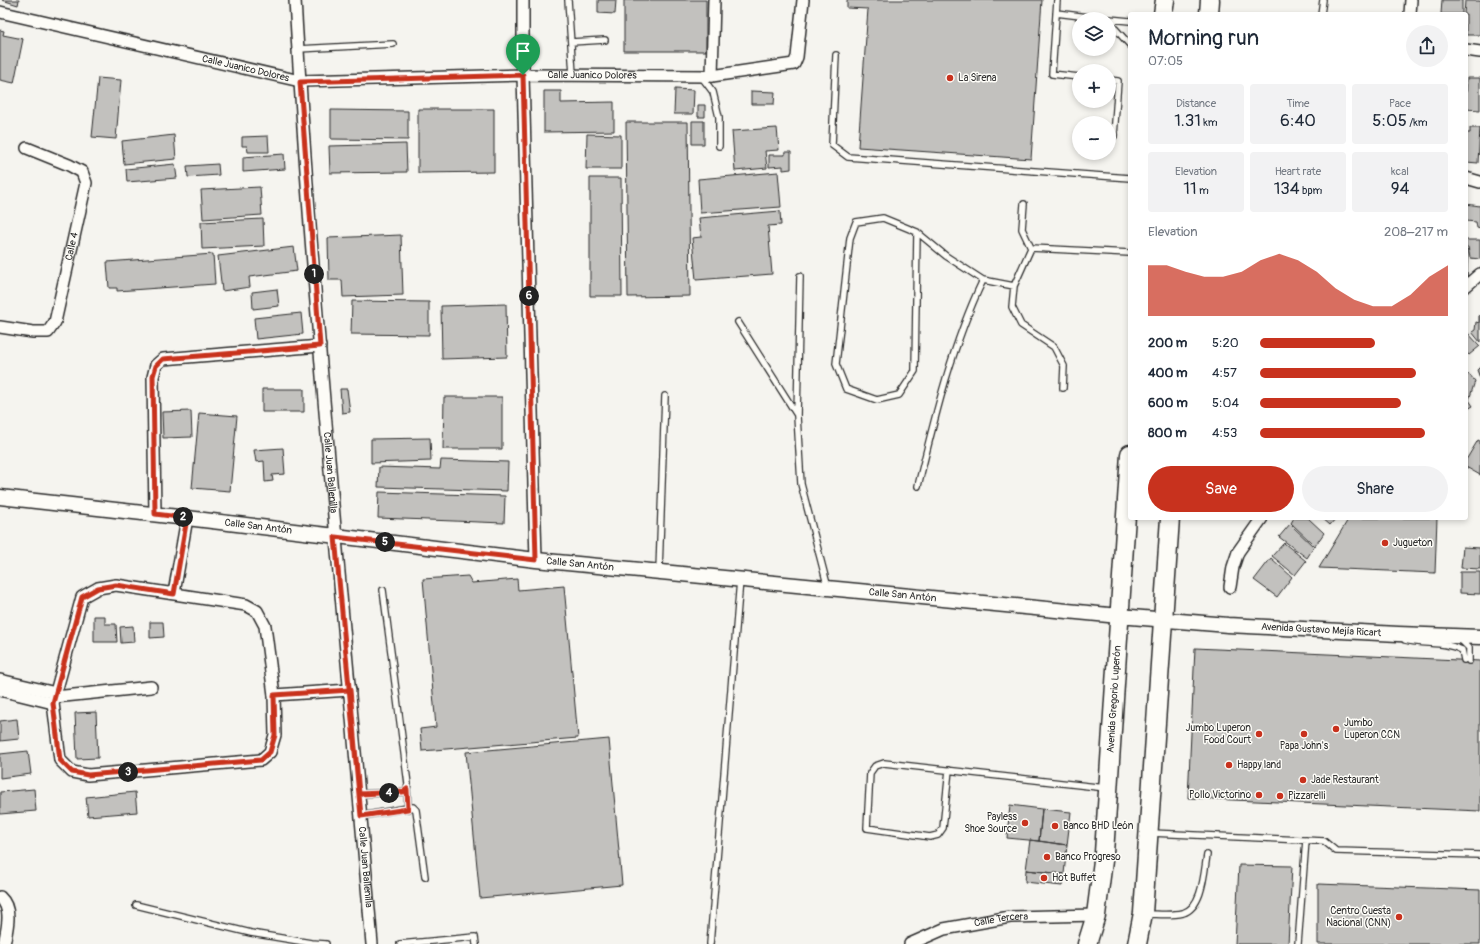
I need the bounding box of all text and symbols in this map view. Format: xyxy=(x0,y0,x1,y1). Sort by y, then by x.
map controls xyxy=(1072,12,1116,160)
button: layers xyxy=(1072,12,1116,56)
text: Morning run xyxy=(1148,24,1259,52)
button: share xyxy=(1406,25,1448,67)
pin xyxy=(506,34,540,75)
icon: arrive xyxy=(512,40,534,62)
street label: Calle Juanico Dolores xyxy=(201,53,291,84)
text: 07:05 xyxy=(1148,53,1183,69)
button: + xyxy=(1072,64,1116,108)
street label: Calle Juanico Dolores xyxy=(547,69,637,82)
place label: La Sirena xyxy=(958,72,997,84)
marker: La Sirena xyxy=(945,73,955,83)
text: Distance xyxy=(1176,97,1216,110)
text: Time xyxy=(1287,97,1310,110)
text: Pace xyxy=(1389,97,1411,110)
text: 1.31 xyxy=(1174,110,1201,131)
text: 6:40 xyxy=(1280,110,1316,131)
text: 5:05 xyxy=(1372,110,1407,131)
button: − xyxy=(1072,116,1116,160)
text: km xyxy=(1201,116,1218,129)
text: /km xyxy=(1407,116,1428,129)
text: Elevation xyxy=(1175,165,1217,178)
text: Heart rate xyxy=(1275,165,1321,178)
text: kcal xyxy=(1391,165,1409,178)
text: 11 xyxy=(1183,178,1197,199)
text: 134 xyxy=(1274,178,1300,199)
text: 94 xyxy=(1391,178,1409,199)
text: m xyxy=(1197,184,1209,197)
text: bpm xyxy=(1300,184,1322,197)
text: Elevation xyxy=(1148,224,1198,240)
text: 208–217 m xyxy=(1384,224,1448,240)
street label: Calle 4 xyxy=(63,231,81,262)
pin: 1 xyxy=(304,264,324,284)
text: 1 xyxy=(312,267,316,280)
pin: 6 xyxy=(519,286,539,306)
text: 6 xyxy=(526,289,532,302)
text: 200 m xyxy=(1148,335,1187,351)
text: 5:20 xyxy=(1212,335,1239,351)
text: 400 m xyxy=(1148,365,1188,381)
text: 4:57 xyxy=(1212,365,1237,381)
text: 600 m xyxy=(1148,395,1188,411)
text: 5:04 xyxy=(1212,395,1239,411)
text: 800 m xyxy=(1148,425,1187,441)
text: 4:53 xyxy=(1212,425,1237,441)
street label: Calle Juan Ballenilla xyxy=(321,432,340,514)
button: Save xyxy=(1148,466,1294,512)
button: Share xyxy=(1302,466,1448,512)
pin: 2 xyxy=(173,507,193,527)
text: 2 xyxy=(180,510,186,523)
street label: Calle San Antón xyxy=(224,517,293,537)
pin: 5 xyxy=(375,532,395,552)
text: 5 xyxy=(382,535,388,548)
place label: Jugueton xyxy=(1393,537,1433,549)
marker: Jugueton xyxy=(1380,538,1390,548)
street label: Calle San Antón xyxy=(546,555,615,573)
street label: Calle San Antón xyxy=(868,586,937,604)
street label: Avenida Gustavo Mejía Ricart xyxy=(1261,621,1382,639)
street label: Avenida Gregorio Luperón xyxy=(1105,645,1124,753)
place label: Jumbo Luperon CCN xyxy=(1344,717,1400,741)
place label: Jumbo Luperon Food Court xyxy=(1186,722,1252,746)
marker: Jumbo Luperon CCN xyxy=(1331,724,1341,734)
marker: Jumbo Luperon Food Court xyxy=(1254,729,1264,739)
marker: Papa John's xyxy=(1299,729,1309,739)
place label: Papa John's xyxy=(1280,740,1329,752)
place label: Happy land xyxy=(1237,759,1281,771)
marker: Happy land xyxy=(1224,760,1234,770)
pin: 3 xyxy=(118,762,138,782)
text: 3 xyxy=(125,765,131,778)
place label: Jade Restaurant xyxy=(1311,774,1380,786)
marker: Jade Restaurant xyxy=(1298,775,1308,785)
pin: 4 xyxy=(379,783,399,803)
text: 4 xyxy=(386,786,392,799)
place label: Pollo Victorino xyxy=(1189,789,1252,801)
marker: Pollo Victorino xyxy=(1254,790,1264,800)
place label: Pizzarelli xyxy=(1288,790,1325,802)
marker: Pizzarelli xyxy=(1275,791,1285,801)
place label: Payless Shoe Source xyxy=(964,811,1018,835)
marker: Payless Shoe Source xyxy=(1020,818,1030,828)
place label: Banco BHD León xyxy=(1063,820,1134,832)
marker: Banco BHD León xyxy=(1050,821,1060,831)
street label: Calle Juan Ballenilla xyxy=(356,826,375,909)
place label: Banco Progreso xyxy=(1055,851,1121,863)
marker: Banco Progreso xyxy=(1042,852,1052,862)
place label: Hot Buffet xyxy=(1052,872,1097,884)
marker: Hot Buffet xyxy=(1039,873,1049,883)
place label: Centro Cuesta Nacional (CNN) xyxy=(1326,905,1391,929)
street label: Calle Tercera xyxy=(973,911,1028,929)
marker: Centro Cuesta Nacional (CNN) xyxy=(1394,912,1404,922)

